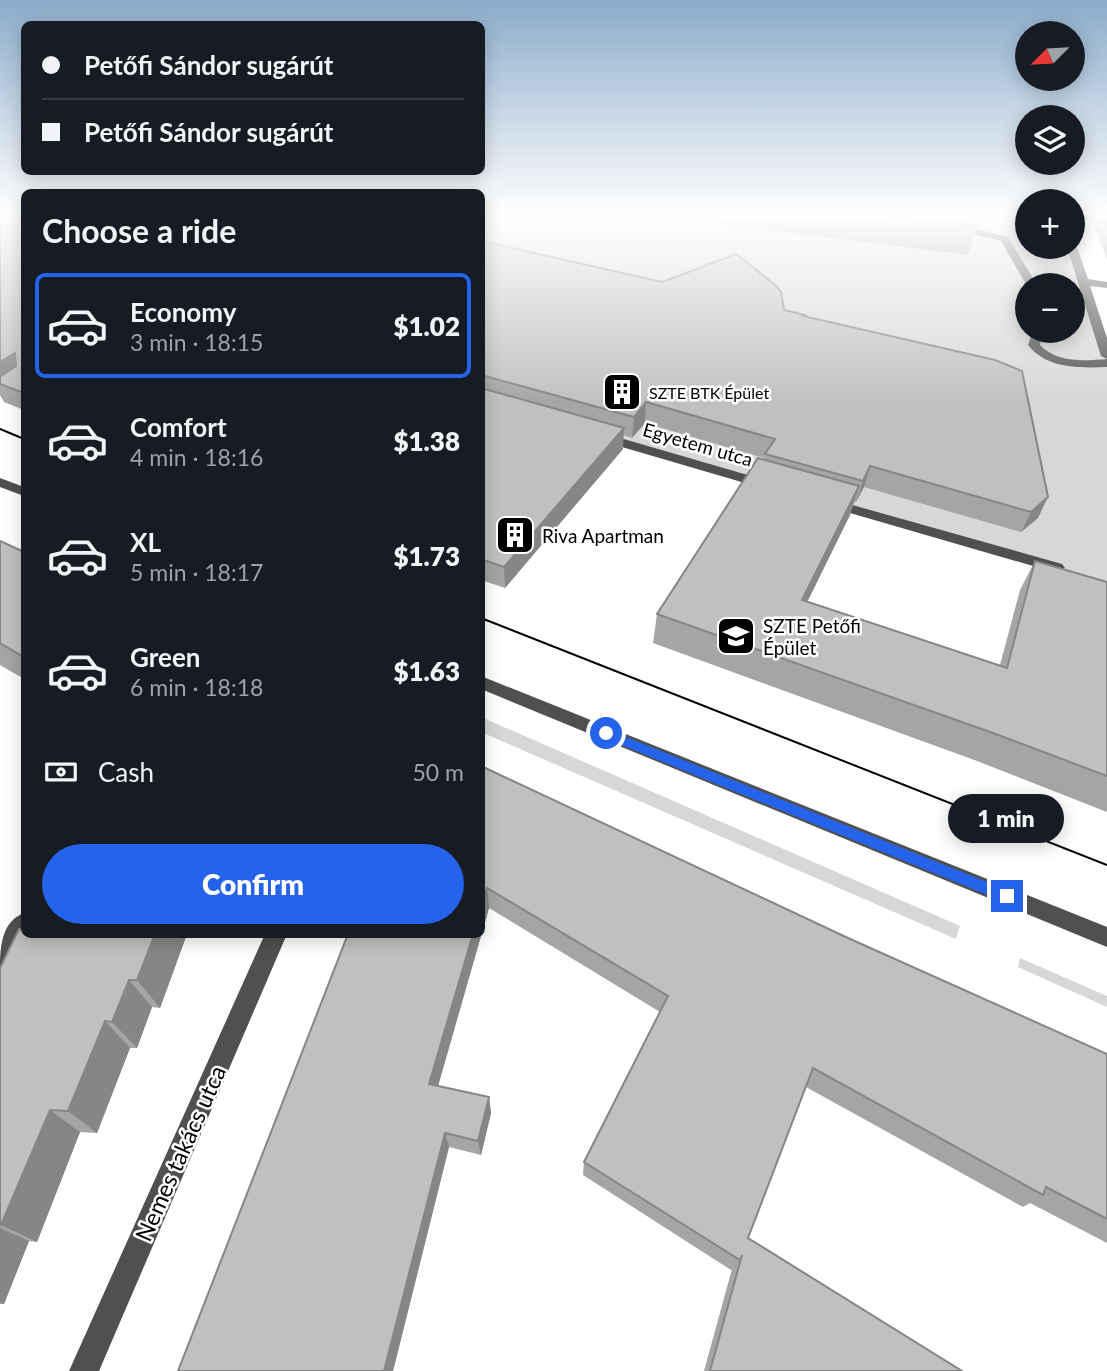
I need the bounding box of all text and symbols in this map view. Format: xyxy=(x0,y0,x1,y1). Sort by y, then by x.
north arrow xyxy=(1015,21,1085,91)
map controls xyxy=(1015,21,1085,343)
text: Petőfi Sándor sugárút xyxy=(84,49,334,81)
button: layers xyxy=(1015,105,1085,175)
text: Petőfi Sándor sugárút xyxy=(84,116,334,148)
button: + xyxy=(1015,189,1085,259)
text: Choose a ride xyxy=(42,211,236,250)
button: − xyxy=(1015,273,1085,343)
icon: car xyxy=(46,294,109,357)
text: Economy xyxy=(130,296,236,328)
text: $1.02 xyxy=(393,310,460,342)
text: 3 min · 18:15 xyxy=(130,328,263,356)
building icon: SZTE BTK Épület xyxy=(601,371,643,413)
place label: SZTE BTK Épület xyxy=(649,383,769,402)
icon: car xyxy=(46,409,109,472)
text: Comfort xyxy=(130,411,227,443)
street label: Egyetem utca xyxy=(640,417,756,471)
text: $1.38 xyxy=(393,425,460,457)
text: 4 min · 18:16 xyxy=(130,443,263,471)
building icon: Riva Apartman xyxy=(494,514,536,556)
icon: car xyxy=(46,524,109,587)
place label: Riva Apartman xyxy=(542,524,664,547)
text: XL xyxy=(130,526,161,558)
text: $1.73 xyxy=(393,540,460,572)
text: 5 min · 18:17 xyxy=(130,558,263,586)
place label: SZTE Petőfi Épület xyxy=(763,614,861,659)
school or university icon: SZTE Petőfi Épület xyxy=(715,615,757,657)
icon: car xyxy=(46,639,109,702)
text: Green xyxy=(130,641,200,673)
text: $1.63 xyxy=(393,655,460,687)
text: 6 min · 18:18 xyxy=(130,673,263,701)
route start xyxy=(590,717,622,749)
icon: cash xyxy=(42,753,80,791)
text: Cash xyxy=(98,756,154,788)
text: 50 m xyxy=(413,758,464,786)
callout: 1 min xyxy=(949,794,1065,844)
text: 1 min xyxy=(977,804,1035,832)
button: Confirm xyxy=(42,844,464,924)
route end xyxy=(991,880,1023,912)
street label: Nemes takács utca xyxy=(129,1061,231,1245)

